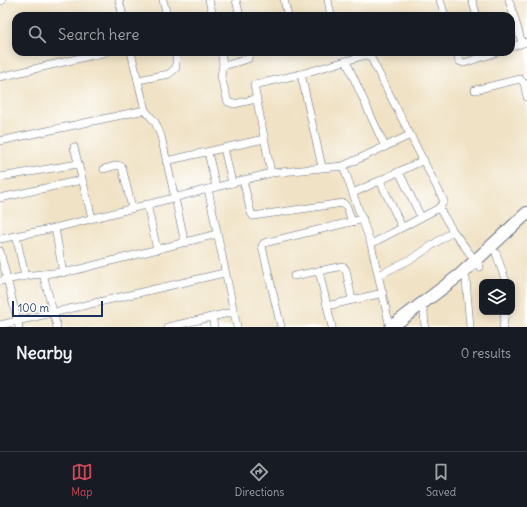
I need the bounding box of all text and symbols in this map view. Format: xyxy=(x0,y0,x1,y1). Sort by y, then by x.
search box xyxy=(12,12,515,56)
icon: search xyxy=(26,23,48,45)
text: Search here xyxy=(58,25,139,44)
map controls xyxy=(479,279,515,315)
button: layers xyxy=(479,279,515,315)
scale bar xyxy=(12,299,103,318)
text: 100 m xyxy=(18,301,49,315)
text: Nearby xyxy=(16,342,72,364)
text: 0 results xyxy=(461,345,511,362)
tab: Map xyxy=(71,461,93,499)
tab: Directions xyxy=(235,461,284,499)
tab: Saved xyxy=(426,461,456,499)

